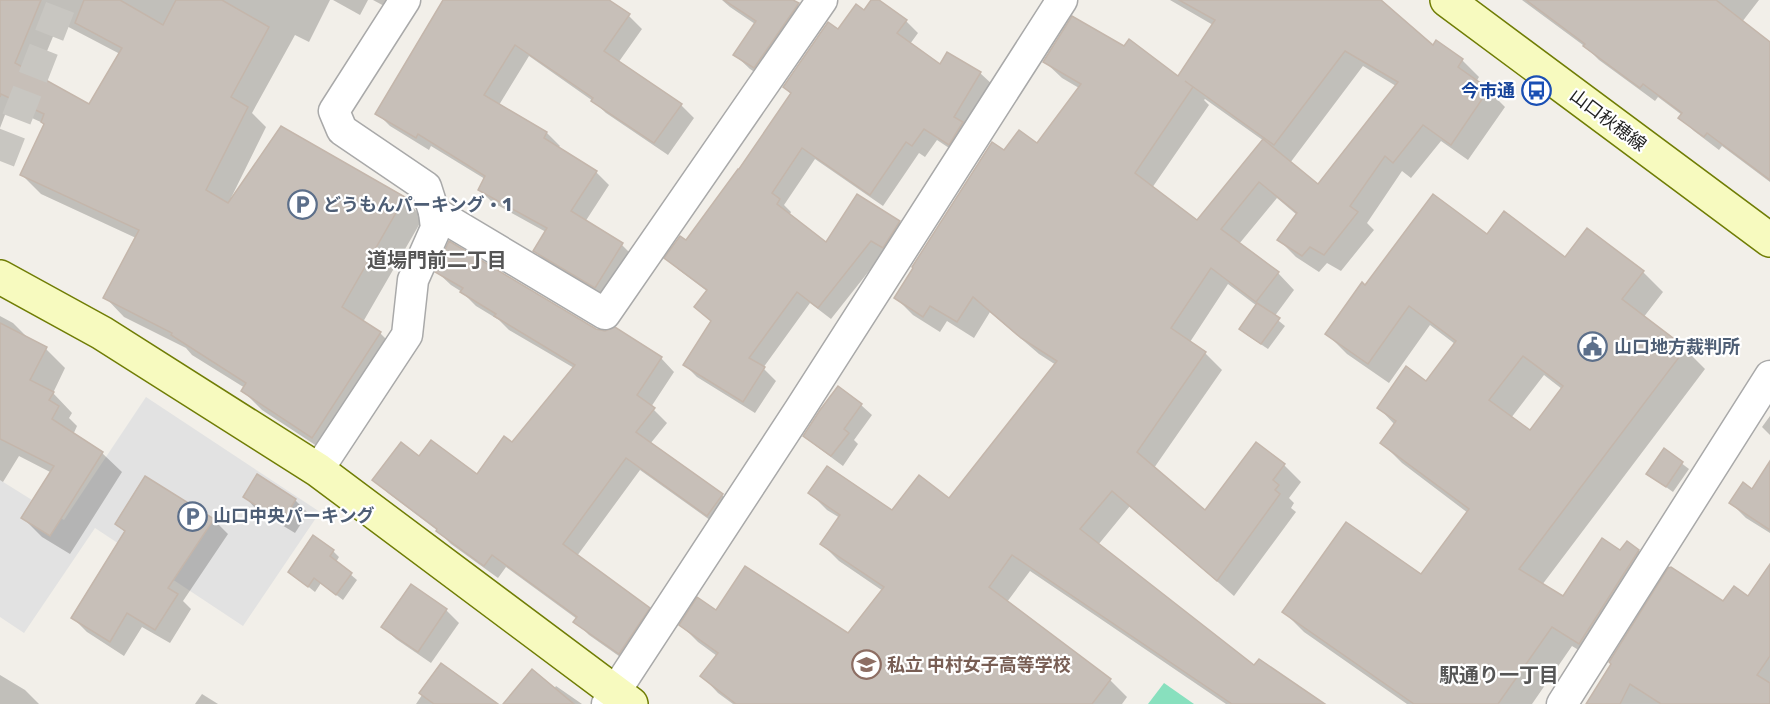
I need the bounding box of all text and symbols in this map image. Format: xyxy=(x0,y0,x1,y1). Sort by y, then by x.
bus stop icon: 今市通 xyxy=(1520,75,1552,107)
place label: 今市通 xyxy=(1461,80,1515,102)
street label: 山口秋穂線 xyxy=(1565,84,1651,156)
parking icon: どうもんパーキング・1 xyxy=(286,189,318,221)
place label: どうもんパーキング・1 xyxy=(323,194,511,216)
district label: 道場門前二丁目 xyxy=(367,248,507,272)
public building icon: 山口地方裁判所 xyxy=(1577,331,1609,363)
place label: 山口地方裁判所 xyxy=(1614,336,1740,358)
parking icon: 山口中央パーキング xyxy=(176,500,208,532)
place label: 山口中央パーキング xyxy=(213,505,374,527)
school or university icon: 私立 中村女子高等学校 xyxy=(850,649,882,681)
place label: 私立 中村女子高等学校 xyxy=(887,654,1071,676)
district label: 駅通り一丁目 xyxy=(1439,663,1559,687)

